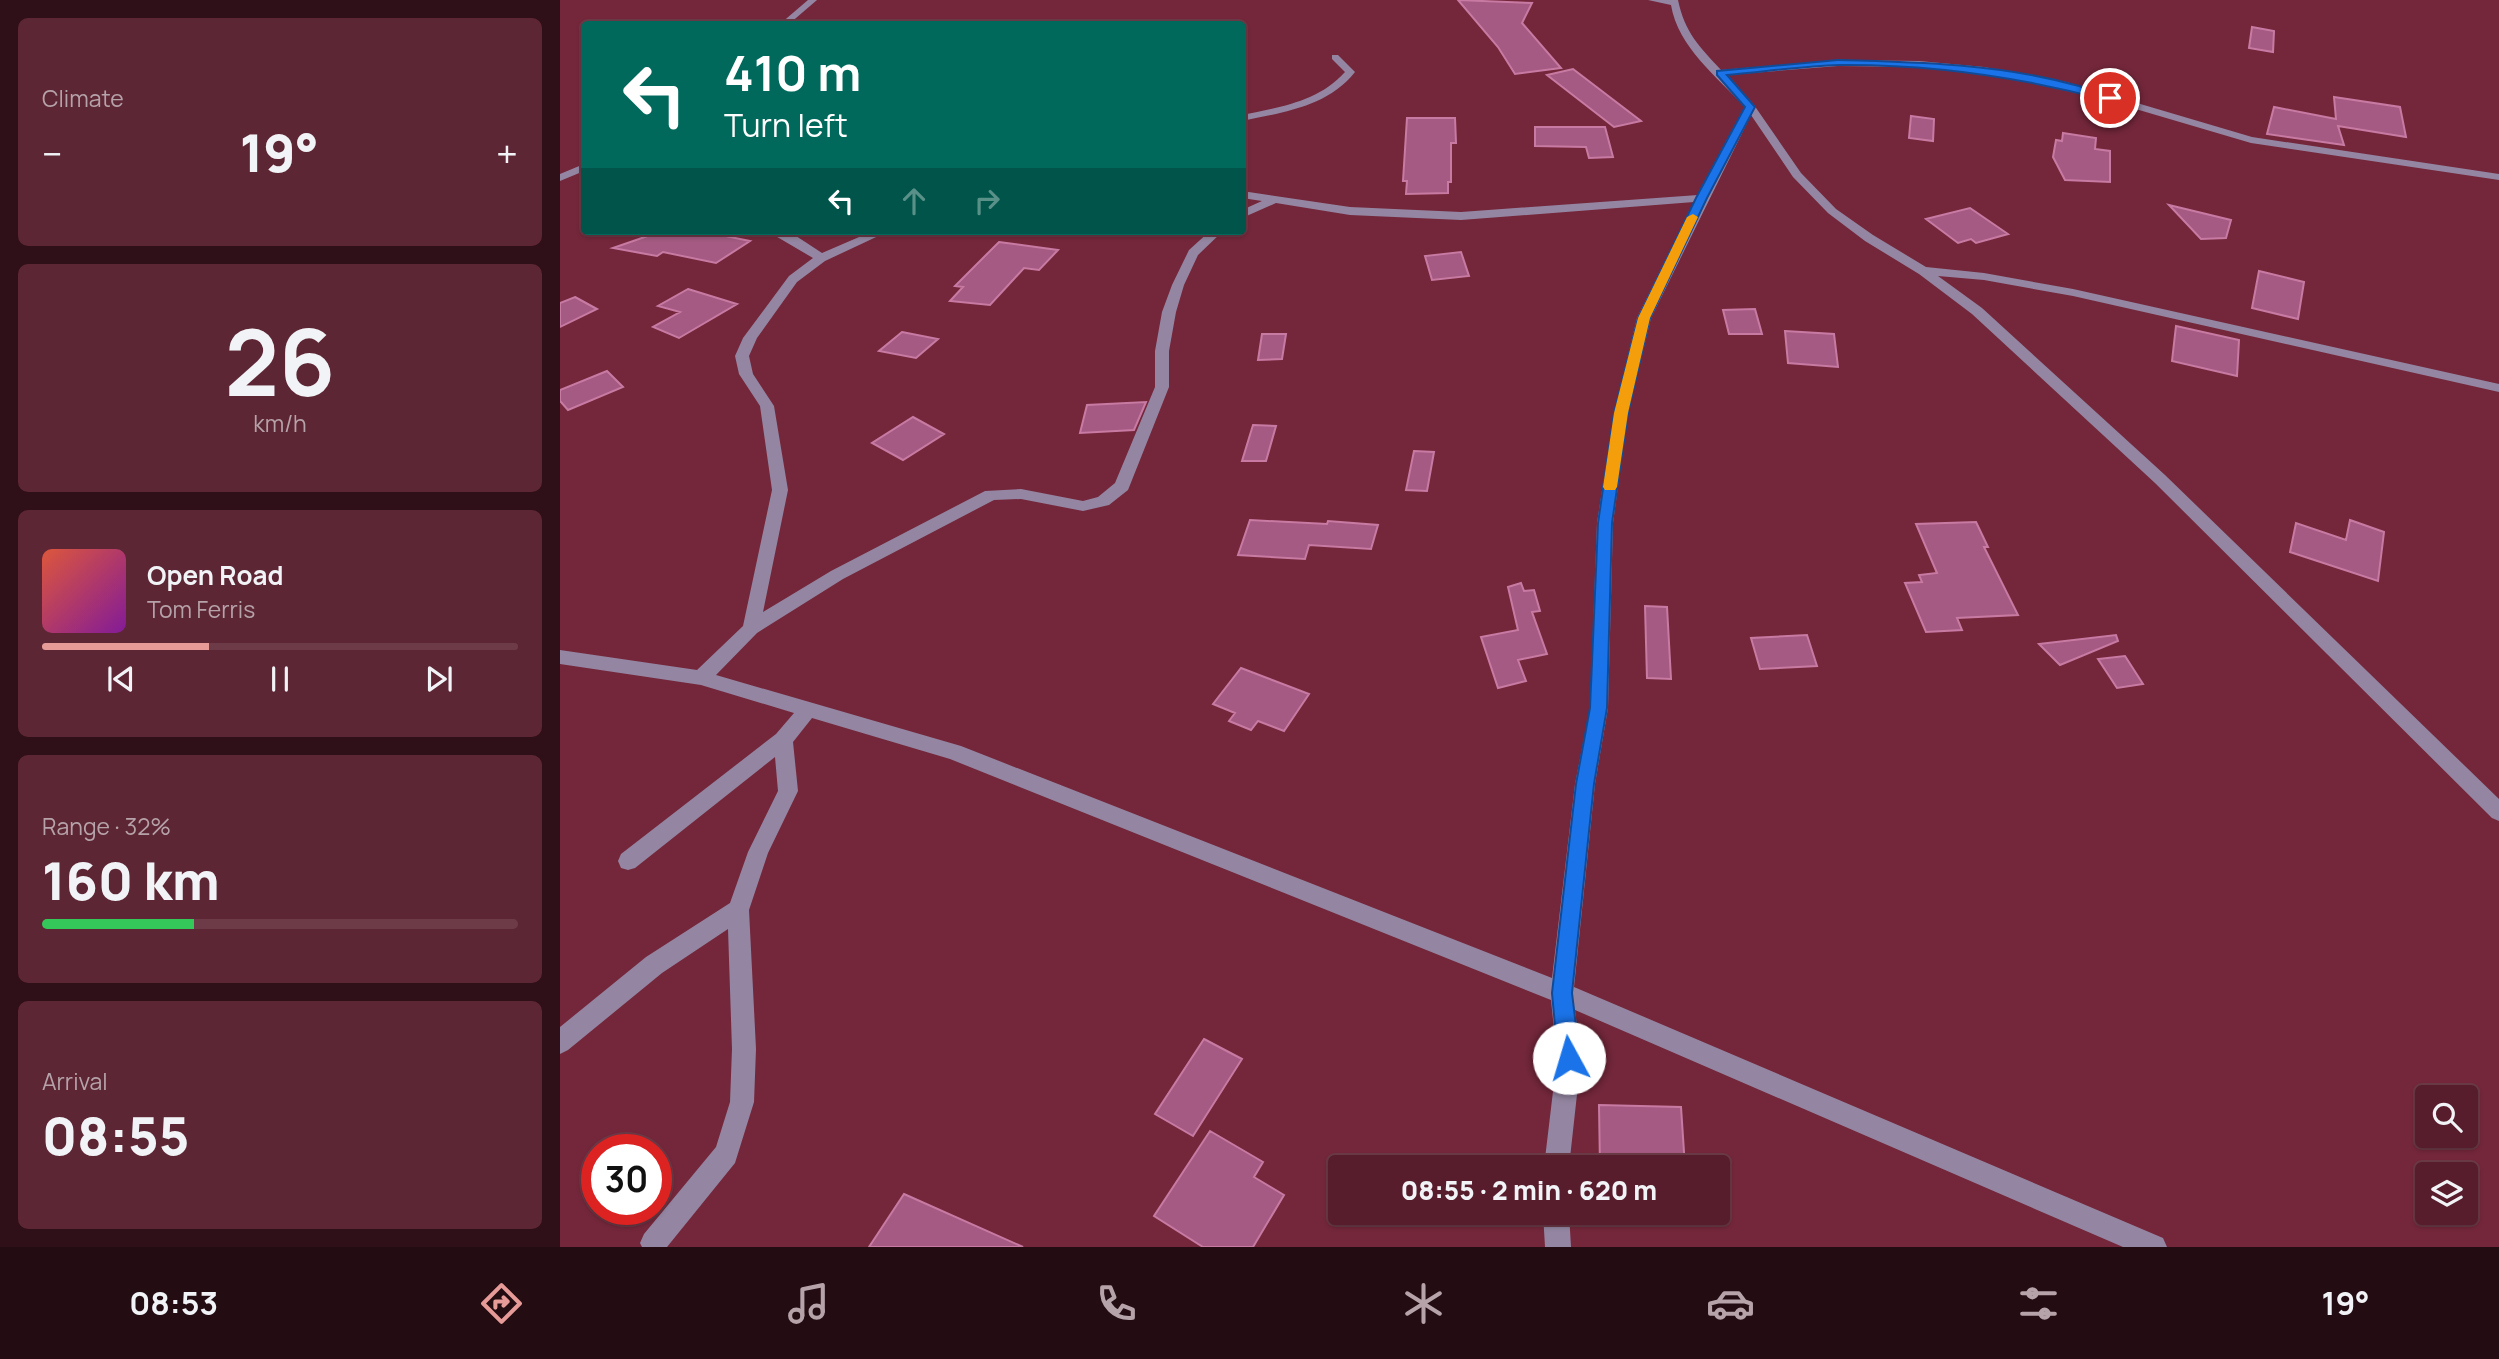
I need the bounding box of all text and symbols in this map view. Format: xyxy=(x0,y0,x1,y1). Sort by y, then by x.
text: 410 m xyxy=(724,39,861,106)
icon: left xyxy=(609,49,700,140)
pin xyxy=(2080,68,2140,128)
icon: arrive xyxy=(2091,79,2129,117)
text: Climate xyxy=(42,82,124,114)
text: Turn left xyxy=(724,103,848,147)
text: 19° xyxy=(240,117,319,188)
text: − xyxy=(42,127,63,179)
text: + xyxy=(496,127,518,179)
icon: left xyxy=(822,182,860,220)
icon: ahead xyxy=(895,182,933,220)
icon: right xyxy=(968,182,1006,220)
text: 26 xyxy=(225,299,335,423)
text: km/h xyxy=(253,407,307,439)
text: Open Road xyxy=(147,557,283,593)
text: Tom Ferris xyxy=(147,593,255,625)
icon: previous xyxy=(102,660,140,698)
icon: pause xyxy=(261,660,299,698)
icon: next xyxy=(420,660,458,698)
text: Range · 32% xyxy=(42,810,171,842)
text: 160 km xyxy=(42,845,220,916)
position arrow xyxy=(1532,1021,1606,1095)
text: Arrival xyxy=(42,1065,108,1097)
map controls xyxy=(2415,1085,2478,1225)
button: search xyxy=(2415,1085,2478,1148)
text: 08:55 xyxy=(42,1100,189,1171)
speed limit sign: 30 xyxy=(581,1134,672,1225)
button: layers xyxy=(2415,1162,2478,1225)
text: 08:55 · 2 min · 620 m xyxy=(1401,1172,1657,1208)
icon: directions xyxy=(477,1279,526,1328)
icon: music xyxy=(784,1279,833,1328)
icon: phone xyxy=(1092,1279,1141,1328)
icon: climate xyxy=(1399,1279,1448,1328)
icon: car xyxy=(1706,1279,1755,1328)
icon: filters xyxy=(2014,1279,2063,1328)
text: 08:53 xyxy=(129,1281,218,1325)
text: 19° xyxy=(2321,1281,2370,1325)

